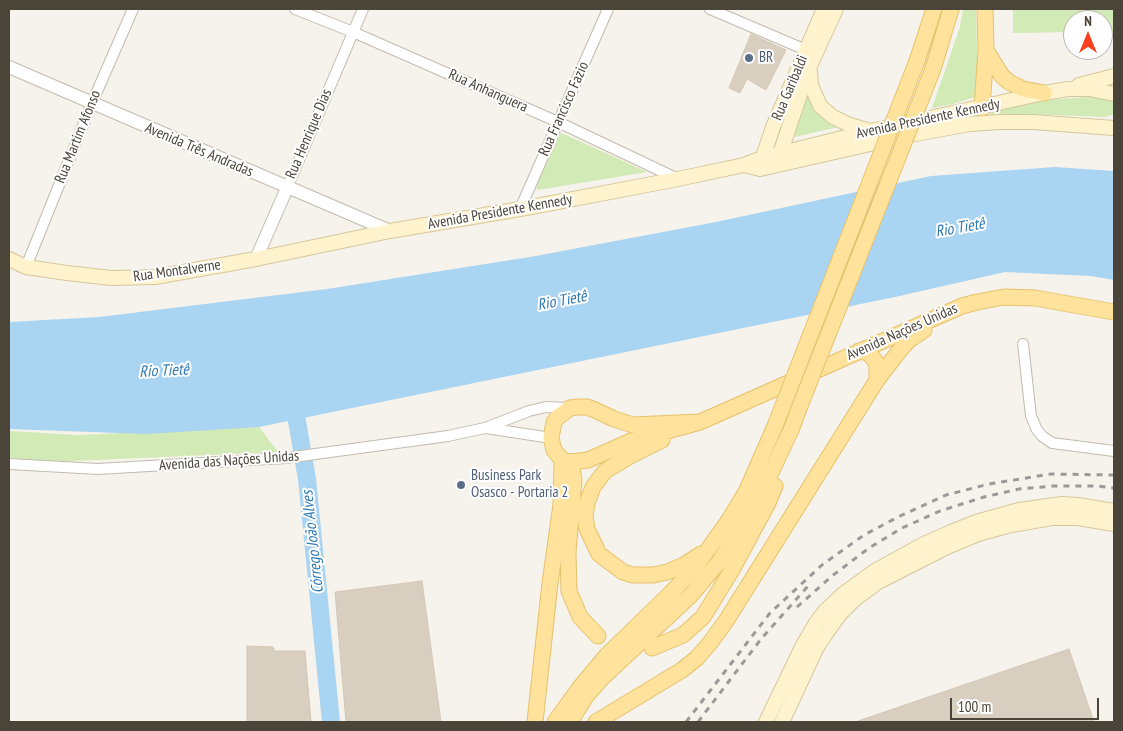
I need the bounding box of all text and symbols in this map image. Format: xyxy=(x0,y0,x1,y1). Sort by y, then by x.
north arrow xyxy=(1063,10,1113,60)
text: N xyxy=(1084,12,1092,30)
place label: BR xyxy=(759,49,773,67)
marker: BR xyxy=(743,52,755,64)
street label: Rua Garibaldi xyxy=(768,53,812,123)
street label: Rua Francisco Fazio xyxy=(535,59,593,159)
street label: Rua Anhanguera xyxy=(445,65,531,117)
street label: Rua Henrique Dias xyxy=(282,86,336,182)
street label: Rua Martim Afonso xyxy=(51,88,105,186)
street label: Avenida Presidente Kennedy xyxy=(855,95,1001,143)
street label: Avenida Três Andradas xyxy=(142,119,256,181)
street label: Avenida Presidente Kennedy xyxy=(426,190,574,234)
water label: Rio Tietê xyxy=(934,214,986,242)
street label: Rua Montalverne xyxy=(132,256,222,286)
water label: Rio Tietê xyxy=(536,287,588,315)
street label: Avenida Nações Unidas xyxy=(844,299,960,365)
water label: Rio Tietê xyxy=(139,360,189,382)
street label: Avenida das Nações Unidas xyxy=(158,447,300,475)
place label: Business Park Osasco - Portaria 2 xyxy=(471,467,568,502)
marker: Business Park Osasco - Portaria 2 xyxy=(455,479,467,491)
water label: Córrego João Alves xyxy=(298,490,328,594)
scale bar xyxy=(953,688,1102,720)
text: 100 m xyxy=(958,697,991,716)

